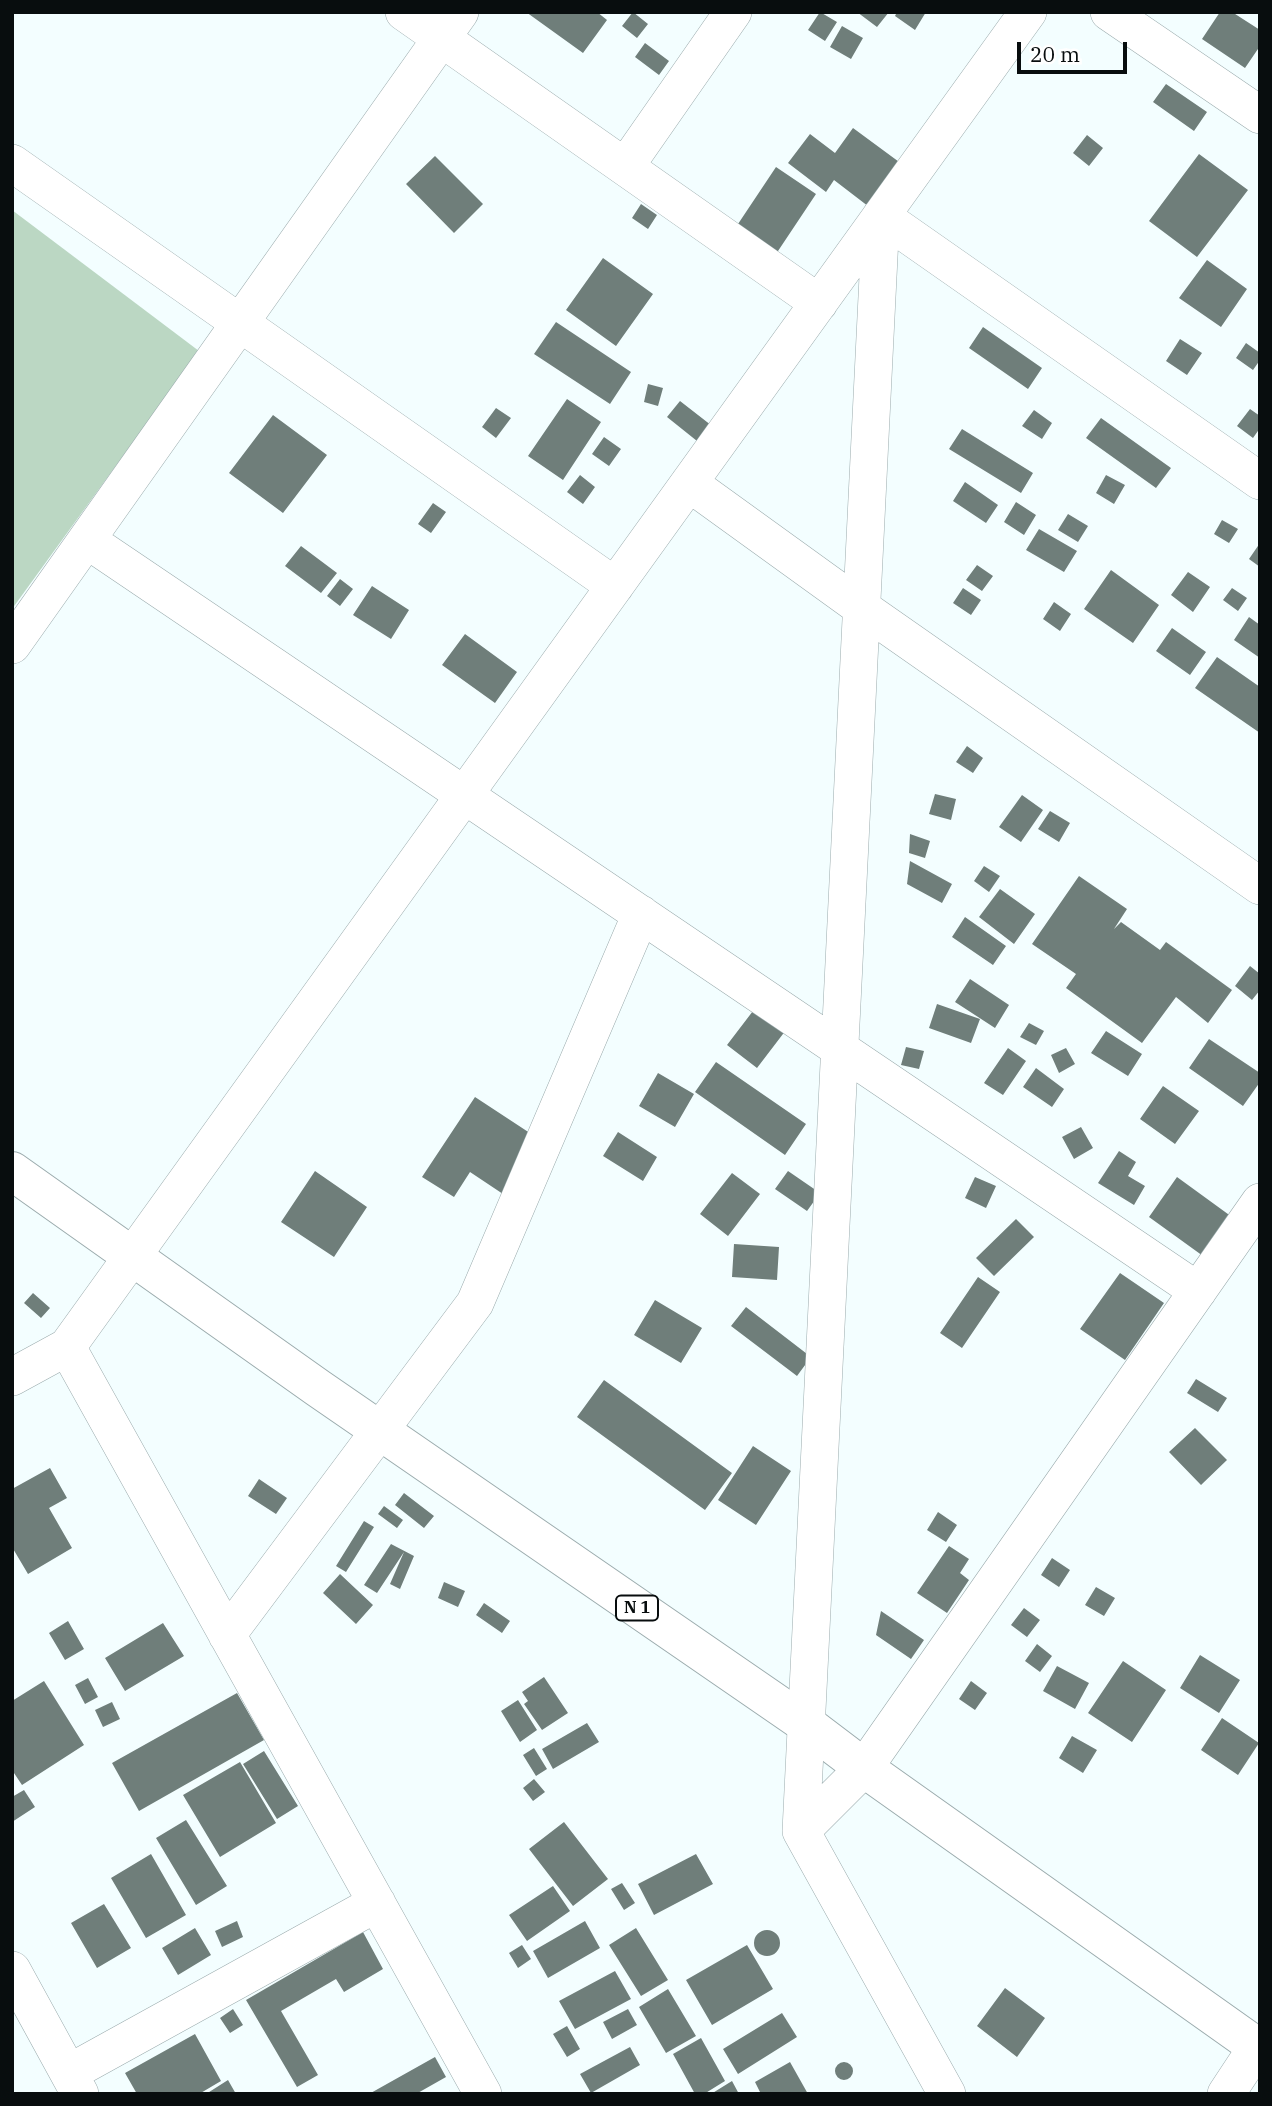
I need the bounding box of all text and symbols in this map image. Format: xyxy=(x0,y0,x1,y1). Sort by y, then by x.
scale bar xyxy=(1020,28,1130,72)
text: 20 m xyxy=(1030,40,1080,68)
road number: N 1 xyxy=(616,1596,658,1620)

